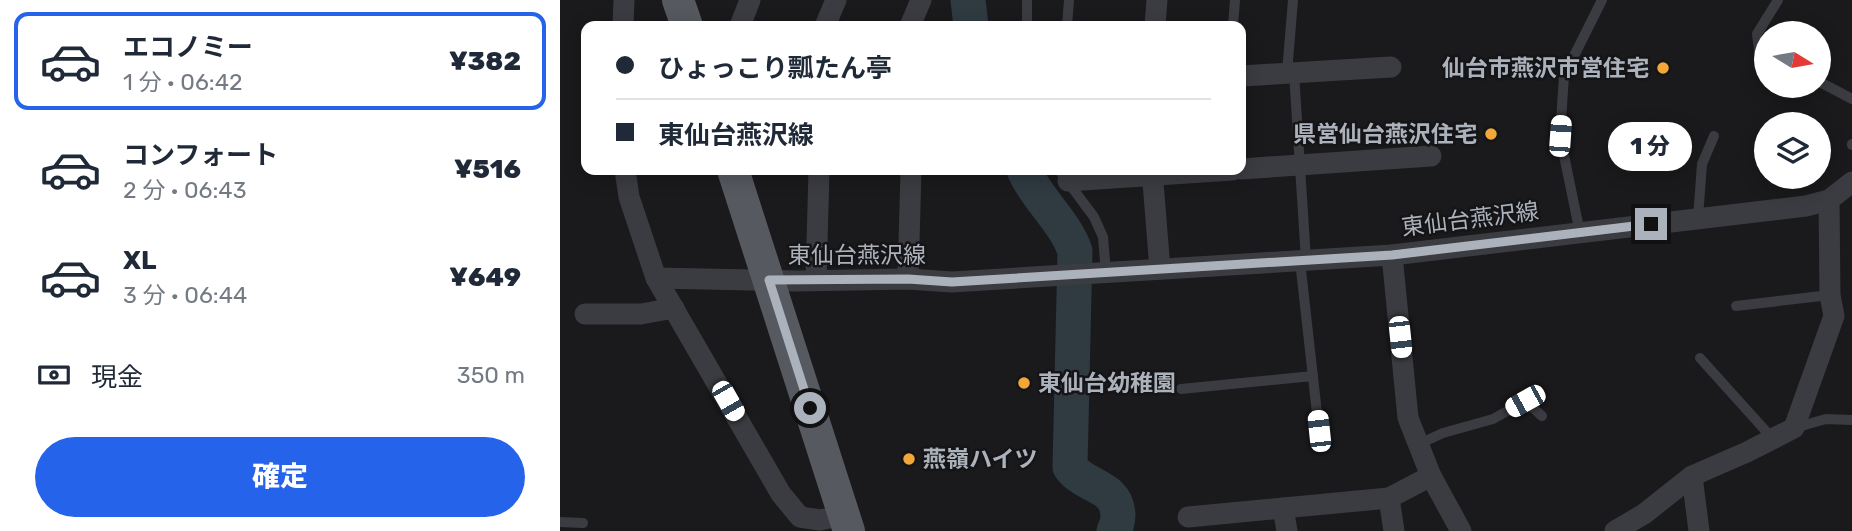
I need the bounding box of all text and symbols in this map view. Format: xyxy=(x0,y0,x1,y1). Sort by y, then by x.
north arrow xyxy=(1754,21,1830,98)
map controls xyxy=(1754,21,1831,189)
icon: car xyxy=(39,30,102,93)
text: エコノミー xyxy=(123,32,253,63)
text: ¥382 xyxy=(449,46,521,77)
text: ひょっこり瓢たん亭 xyxy=(658,53,892,84)
place label: 仙台市燕沢市営住宅 xyxy=(1442,54,1649,82)
marker: 仙台市燕沢市営住宅 xyxy=(1655,60,1671,76)
text: 1 分 · 06:42 xyxy=(123,68,243,96)
button: layers xyxy=(1754,112,1831,189)
car xyxy=(1549,114,1572,158)
text: 東仙台燕沢線 xyxy=(658,120,814,151)
place label: 県営仙台燕沢住宅 xyxy=(1293,120,1477,148)
callout: 1 分 xyxy=(1609,122,1693,172)
marker: 県営仙台燕沢住宅 xyxy=(1483,126,1499,142)
text: 1 分 xyxy=(1630,132,1670,160)
icon: car xyxy=(39,138,102,201)
text: コンフォート xyxy=(123,140,278,171)
text: ¥516 xyxy=(454,154,521,185)
text: 2 分 · 06:43 xyxy=(123,176,246,204)
street label: 東仙台燕沢線 xyxy=(1400,197,1540,241)
route end xyxy=(1635,208,1667,240)
street label: 東仙台燕沢線 xyxy=(788,241,926,269)
text: XL xyxy=(123,245,156,276)
icon: car xyxy=(39,246,102,309)
text: ¥649 xyxy=(449,262,521,293)
text: 3 分 · 06:44 xyxy=(123,281,247,309)
car xyxy=(1388,315,1413,359)
icon: cash xyxy=(35,356,73,394)
text: 350 m xyxy=(457,361,525,389)
text: 現金 xyxy=(91,362,143,393)
place label: 東仙台幼稚園 xyxy=(1038,369,1176,397)
marker: 東仙台幼稚園 xyxy=(1016,375,1032,391)
car xyxy=(709,378,748,424)
car xyxy=(1502,382,1549,420)
route start xyxy=(794,392,826,424)
car xyxy=(1307,409,1332,453)
button: 確定 xyxy=(35,437,525,517)
place label: 燕嶺ハイツ xyxy=(923,445,1038,473)
marker: 燕嶺ハイツ xyxy=(901,451,917,467)

